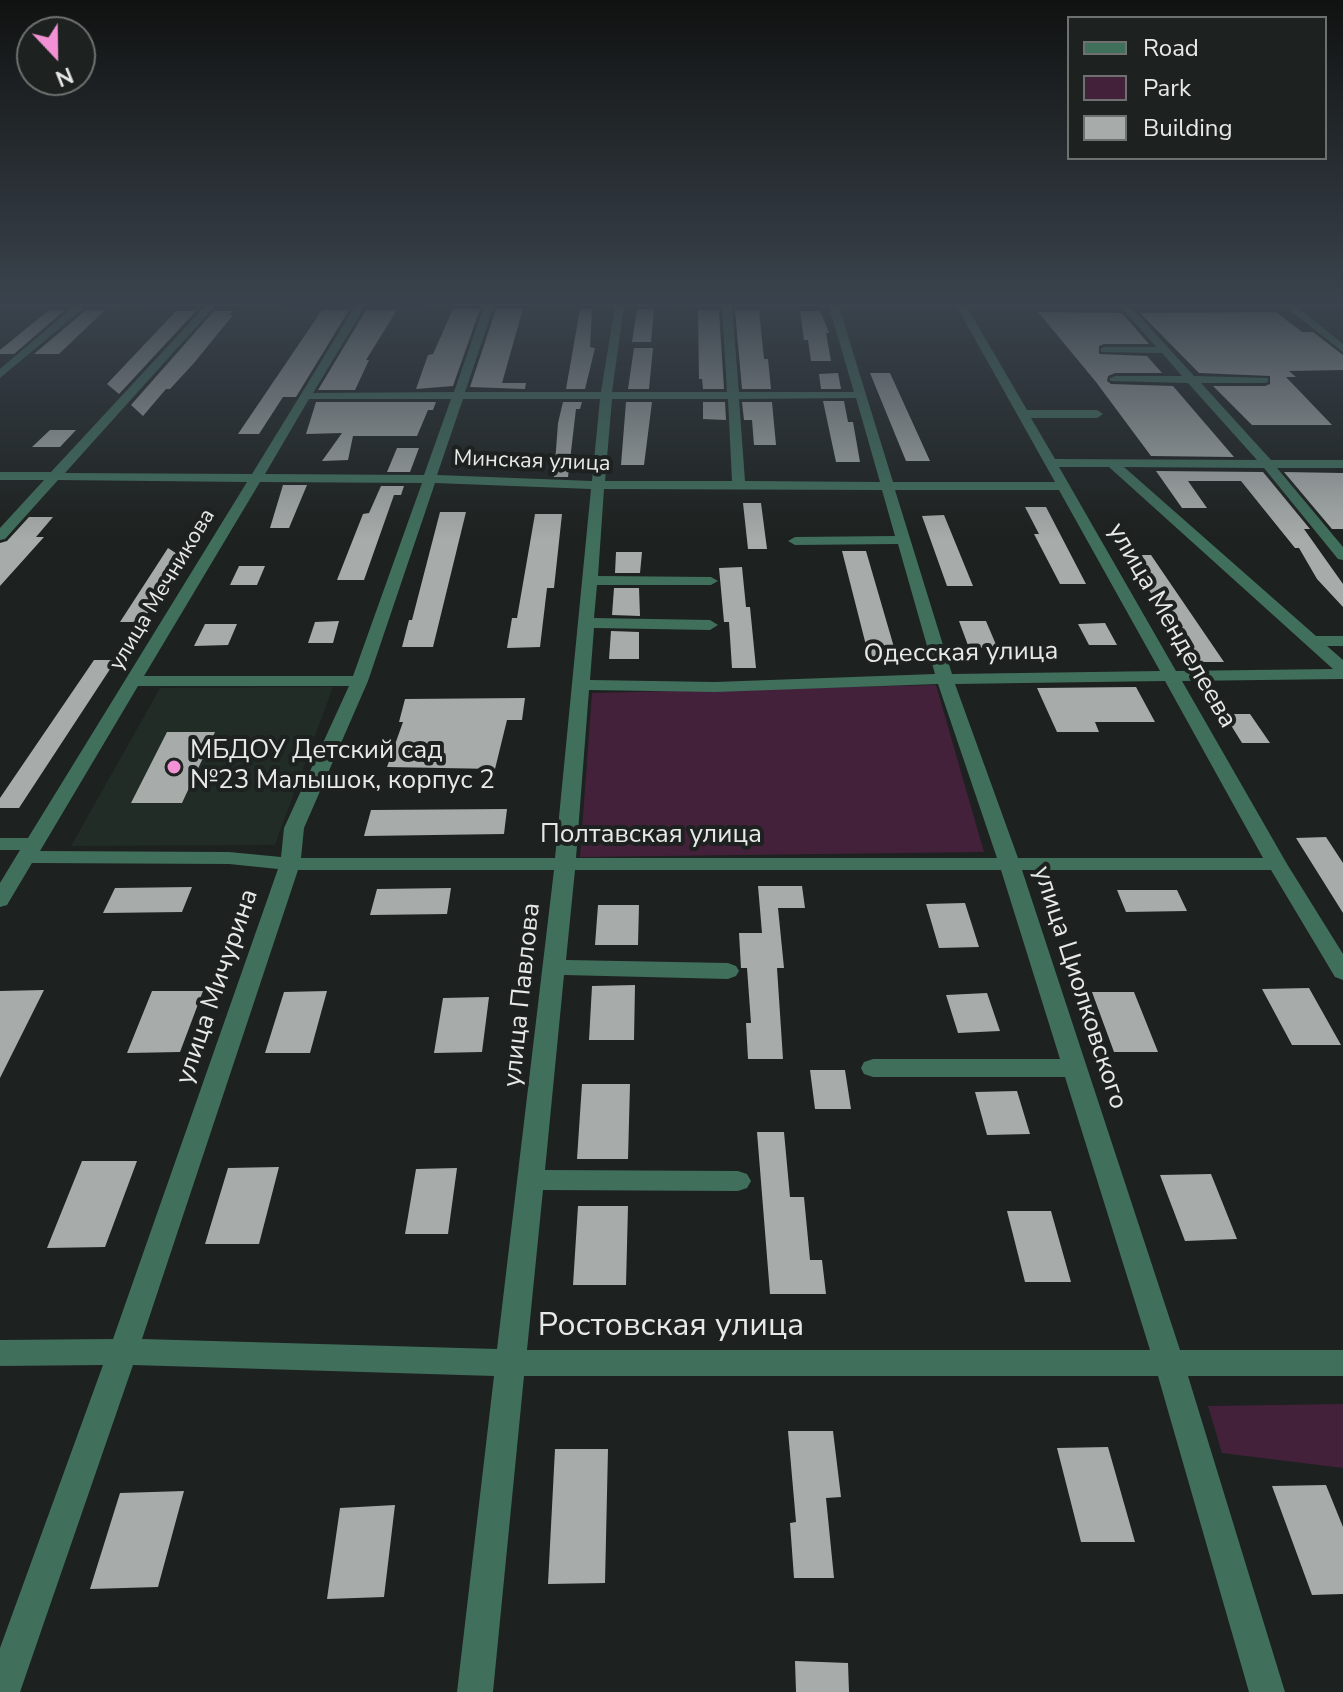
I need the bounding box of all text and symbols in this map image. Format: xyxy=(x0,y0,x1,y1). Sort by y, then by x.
north arrow xyxy=(16,16,96,96)
legend xyxy=(1067,16,1327,160)
text: Road xyxy=(1143,32,1199,64)
text: N xyxy=(51,59,77,93)
text: Park xyxy=(1143,72,1191,104)
text: Building xyxy=(1143,112,1233,144)
street label: Минская улица xyxy=(453,446,611,478)
street label: улица Мечникова xyxy=(104,505,222,675)
street label: улица Менделеева xyxy=(1100,518,1242,734)
street label: Одесская улица xyxy=(863,637,1059,671)
place label: МБДОУ Детский сад №23 Малышок, корпус 2 xyxy=(190,736,495,798)
marker: МБДОУ Детский сад №23 Малышок, корпус 2 xyxy=(165,758,183,776)
street label: Полтавская улица xyxy=(540,820,762,852)
street label: улица Циолковского xyxy=(1025,863,1133,1113)
street label: улица Мичурина xyxy=(170,885,266,1089)
street label: улица Павлова xyxy=(498,901,548,1089)
street label: Ростовская улица xyxy=(538,1308,804,1346)

